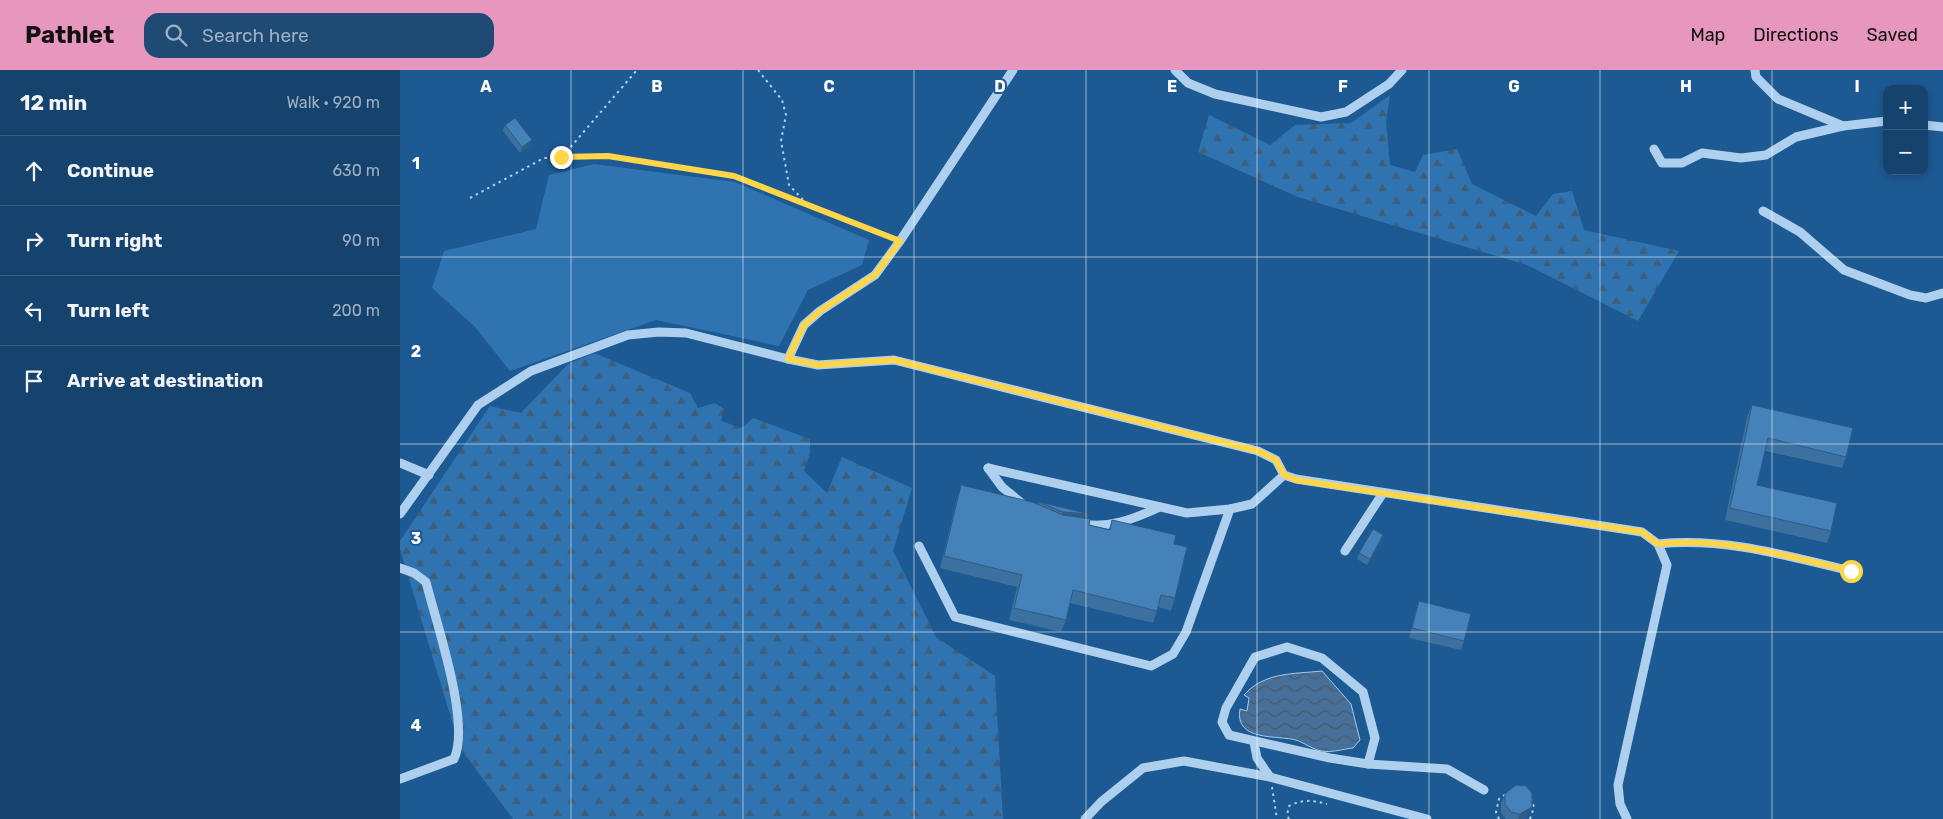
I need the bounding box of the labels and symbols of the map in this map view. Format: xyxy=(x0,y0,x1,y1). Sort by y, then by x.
text: A xyxy=(480,77,492,96)
text: B xyxy=(651,77,663,96)
text: C xyxy=(823,77,835,96)
text: D xyxy=(994,77,1006,96)
text: E xyxy=(1167,77,1177,96)
text: F xyxy=(1338,77,1348,96)
text: G xyxy=(1508,77,1520,96)
text: H xyxy=(1680,77,1692,96)
text: I xyxy=(1854,77,1860,96)
route end xyxy=(550,146,573,169)
text: 1 xyxy=(412,154,420,173)
text: 2 xyxy=(411,342,421,361)
text: 3 xyxy=(411,529,421,548)
route start xyxy=(1840,560,1863,583)
text: 4 xyxy=(411,716,422,735)

